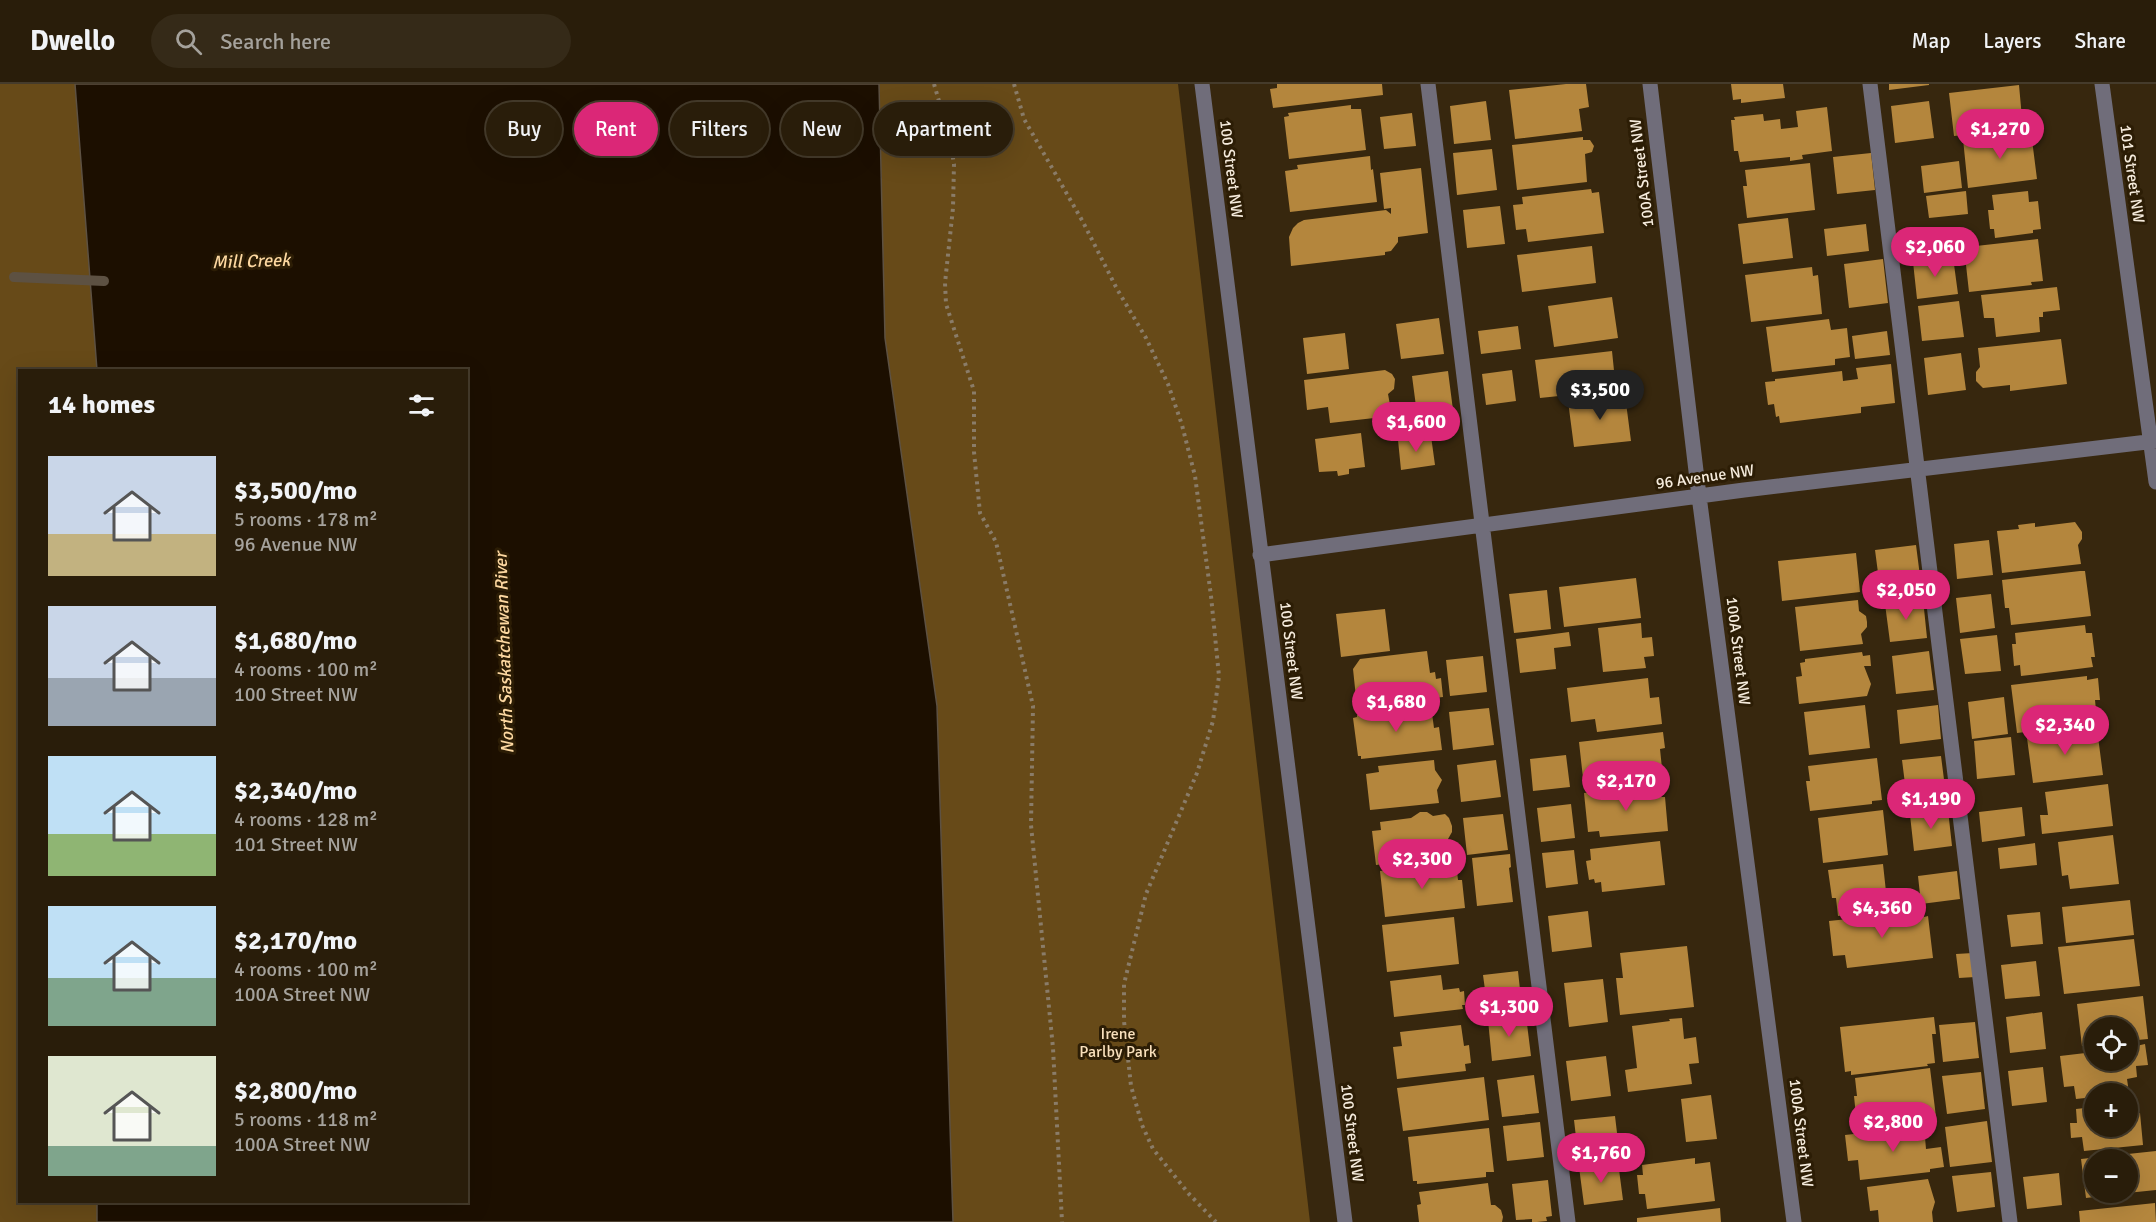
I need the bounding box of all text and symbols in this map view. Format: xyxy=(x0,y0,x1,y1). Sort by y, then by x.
search box xyxy=(151,14,571,68)
text: Dwello xyxy=(30,24,115,58)
icon: search xyxy=(172,25,205,58)
text: Search here xyxy=(220,28,331,55)
text: Map xyxy=(1912,28,1950,54)
text: Layers xyxy=(1983,28,2041,54)
text: Share xyxy=(2074,28,2126,54)
chip: Buy xyxy=(486,102,562,156)
chip: Rent xyxy=(574,102,658,156)
chip: Filters xyxy=(670,102,769,156)
chip: New xyxy=(781,102,862,156)
chip: Apartment xyxy=(874,102,1013,156)
pin: $1,270 xyxy=(1951,109,2049,160)
text: $1,270 xyxy=(1970,116,2030,141)
street label: 100A Street NW xyxy=(1625,117,1659,228)
street label: 100 Street NW xyxy=(1215,119,1247,220)
street label: 101 Street NW xyxy=(2115,124,2149,225)
pin: $2,060 xyxy=(1886,227,1984,278)
text: $2,060 xyxy=(1905,234,1965,259)
water label: Mill Creek xyxy=(212,249,292,273)
pin: $3,500 xyxy=(1551,370,1649,421)
text: $3,500 xyxy=(1570,377,1630,402)
text: 14 homes xyxy=(48,389,155,421)
icon: filters xyxy=(405,389,438,422)
pin: $1,600 xyxy=(1367,402,1465,453)
text: $1,600 xyxy=(1386,409,1446,434)
street label: 96 Avenue NW xyxy=(1655,460,1756,494)
text: $3,500/mo xyxy=(234,475,357,507)
icon: home xyxy=(96,480,168,552)
text: 5 rooms · 178 m² xyxy=(234,507,378,532)
text: 96 Avenue NW xyxy=(234,532,358,557)
water label: North Saskatchewan River xyxy=(489,549,519,754)
pin: $2,050 xyxy=(1857,570,1955,621)
text: $2,050 xyxy=(1876,577,1936,602)
street label: 100A Street NW xyxy=(1721,596,1755,707)
street label: 100 Street NW xyxy=(1275,601,1307,702)
text: $1,680/mo xyxy=(234,625,357,657)
icon: home xyxy=(96,630,168,702)
text: 4 rooms · 100 m² xyxy=(234,657,378,682)
text: 100 Street NW xyxy=(234,682,358,707)
pin: $1,680 xyxy=(1347,682,1445,733)
text: $1,680 xyxy=(1366,689,1426,714)
pin: $2,340 xyxy=(2016,705,2114,756)
text: $2,340 xyxy=(2035,712,2095,737)
pin: $2,170 xyxy=(1577,761,1675,812)
text: $2,170 xyxy=(1596,768,1656,793)
text: $2,340/mo xyxy=(234,775,357,807)
pin: $1,190 xyxy=(1882,779,1980,830)
icon: home xyxy=(96,780,168,852)
text: $1,190 xyxy=(1901,786,1961,811)
text: 4 rooms · 128 m² xyxy=(234,807,378,832)
text: 101 Street NW xyxy=(234,832,358,857)
pin: $2,300 xyxy=(1373,839,1471,890)
text: $2,300 xyxy=(1392,846,1452,871)
pin: $4,360 xyxy=(1833,888,1931,939)
text: $4,360 xyxy=(1852,895,1912,920)
text: $2,170/mo xyxy=(234,925,357,957)
icon: home xyxy=(96,930,168,1002)
text: 4 rooms · 100 m² xyxy=(234,957,378,982)
text: 100A Street NW xyxy=(234,982,370,1007)
pin: $1,300 xyxy=(1460,987,1558,1038)
text: $1,300 xyxy=(1479,994,1539,1019)
map controls xyxy=(2084,1017,2138,1203)
button: locate xyxy=(2084,1017,2138,1071)
park label: Irene Parlby Park xyxy=(1079,1024,1157,1062)
text: $2,800/mo xyxy=(234,1075,357,1107)
street label: 100A Street NW xyxy=(1784,1078,1818,1189)
icon: home xyxy=(96,1080,168,1152)
street label: 100 Street NW xyxy=(1336,1083,1368,1184)
button: + xyxy=(2084,1083,2138,1137)
pin: $2,800 xyxy=(1844,1102,1942,1153)
text: 5 rooms · 118 m² xyxy=(234,1107,378,1132)
text: $2,800 xyxy=(1863,1109,1923,1134)
text: 100A Street NW xyxy=(234,1132,370,1157)
pin: $1,760 xyxy=(1552,1133,1650,1184)
text: $1,760 xyxy=(1571,1140,1631,1165)
button: − xyxy=(2084,1149,2138,1203)

